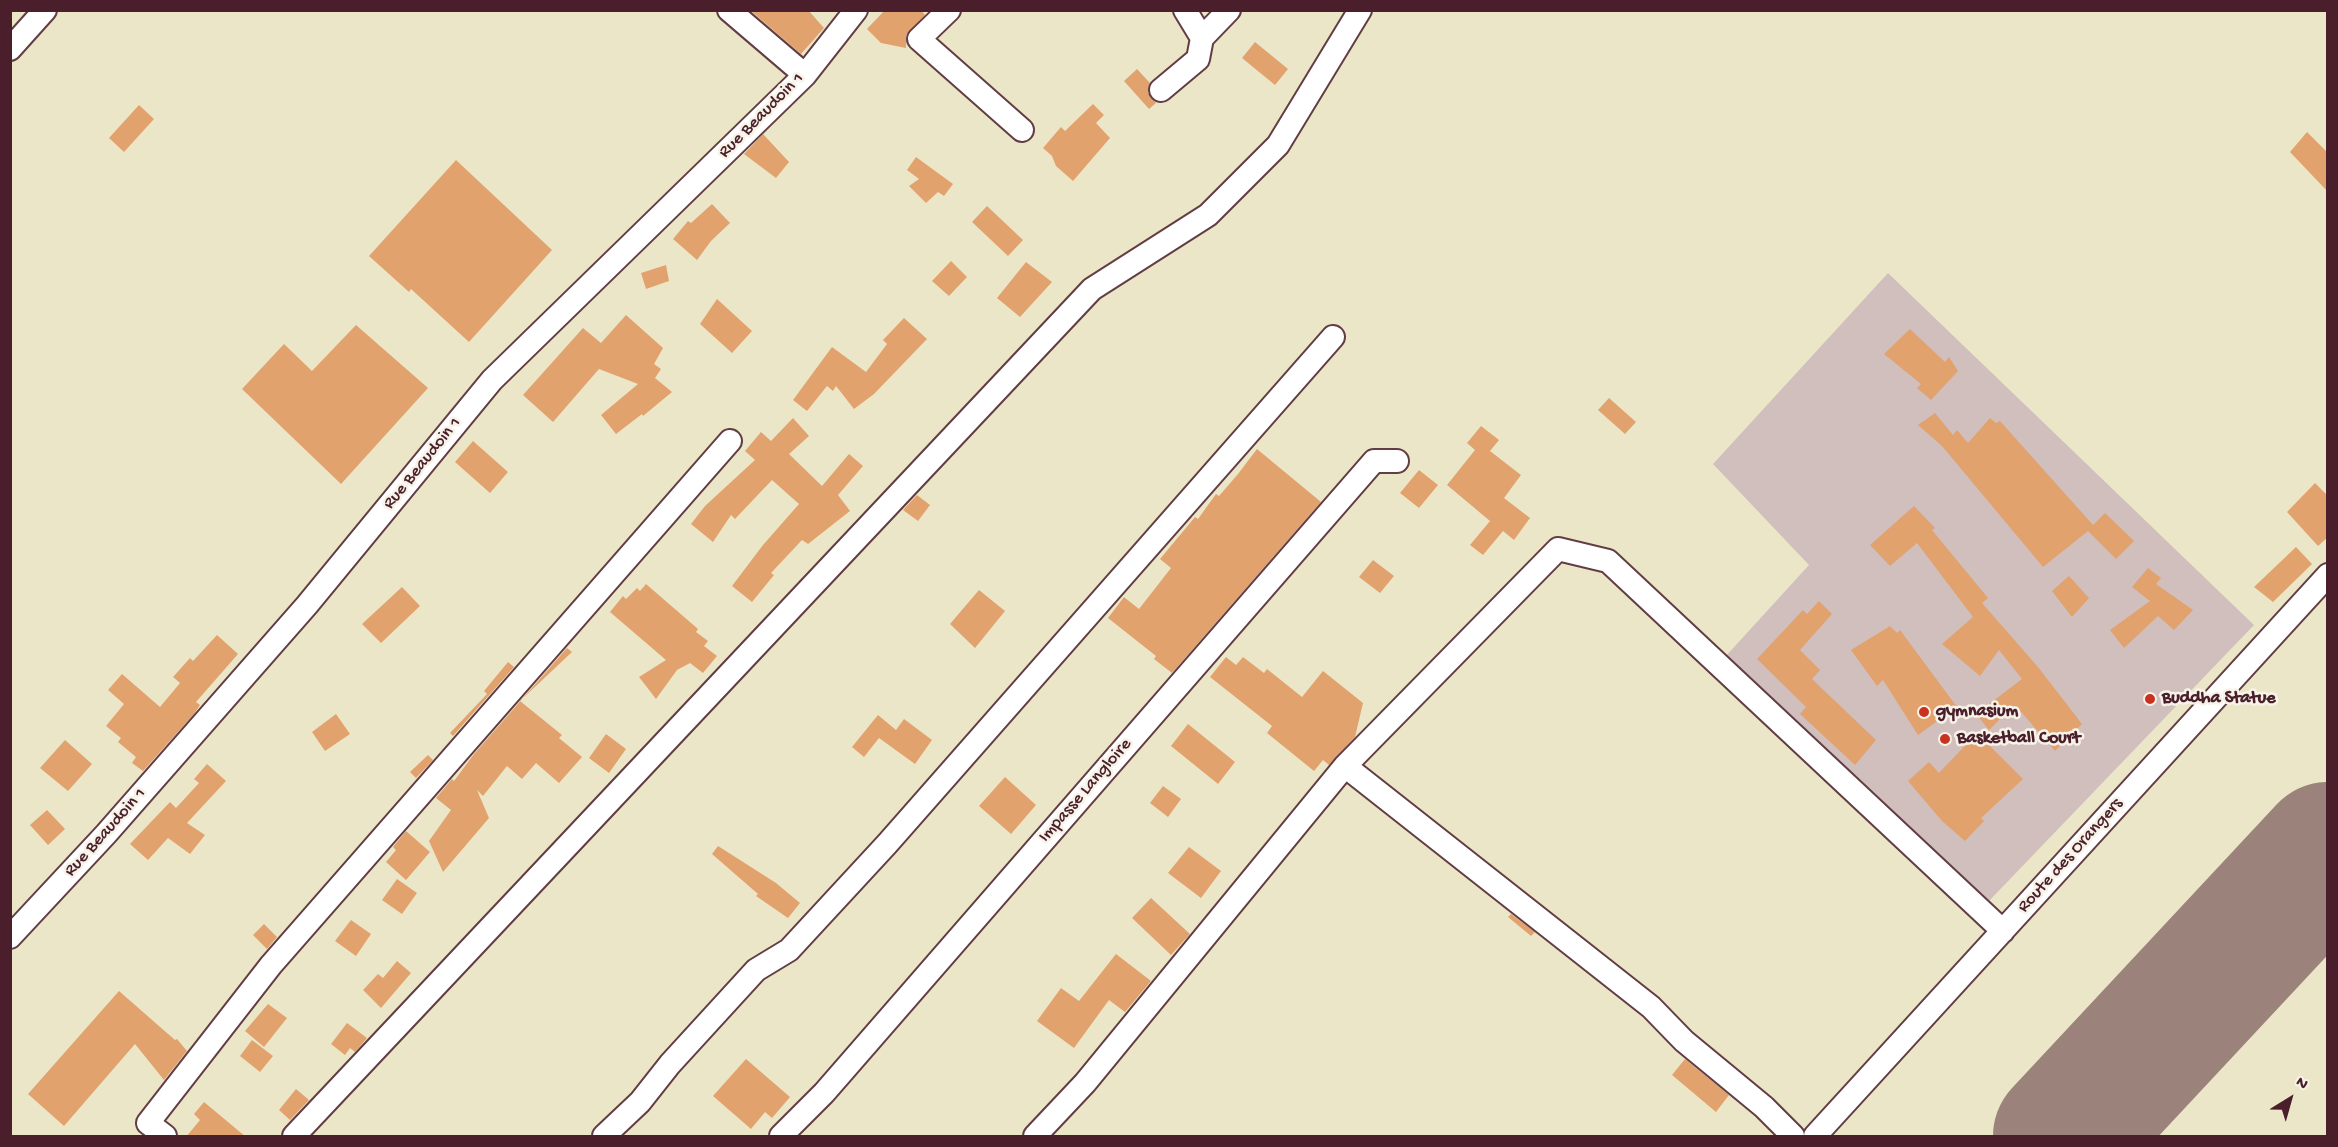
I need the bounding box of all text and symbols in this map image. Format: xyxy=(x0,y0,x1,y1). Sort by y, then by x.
street label: Rue Beaudoin 1 xyxy=(715,69,809,163)
street label: Rue Beaudoin 1 xyxy=(379,414,467,514)
place label: Buddha Statue xyxy=(2162,688,2275,710)
marker: Buddha Statue xyxy=(2143,692,2157,706)
place label: gymnasium xyxy=(1936,701,2018,723)
marker: gymnasium xyxy=(1917,705,1931,719)
place label: Basketball Court xyxy=(1957,728,2080,750)
marker: Basketball Court xyxy=(1938,732,1952,746)
street label: Impasse Langloire xyxy=(1035,734,1137,848)
street label: Rue Beaudoin 1 xyxy=(60,784,152,882)
street label: Route des Orangers xyxy=(2014,794,2128,918)
north arrow xyxy=(2260,1069,2320,1129)
text: N xyxy=(2291,1073,2311,1095)

